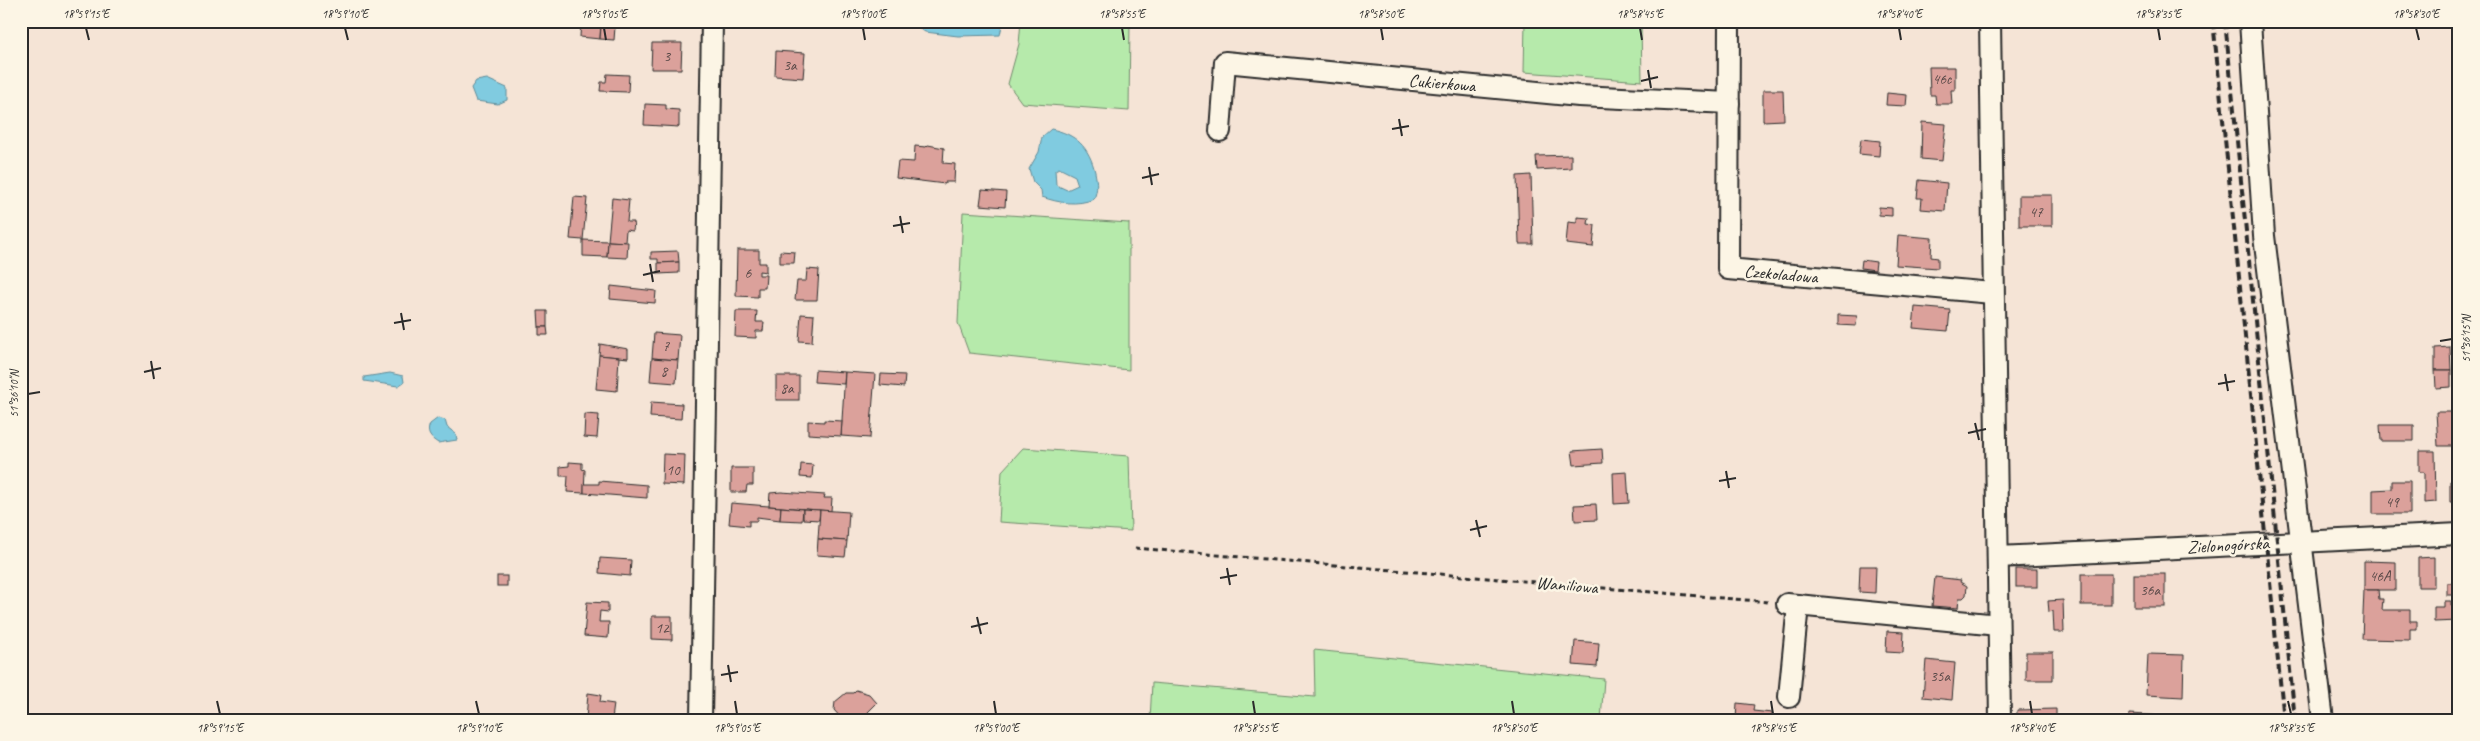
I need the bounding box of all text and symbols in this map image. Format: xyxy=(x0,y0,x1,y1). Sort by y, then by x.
text: 18°59'15"E xyxy=(63,6,111,22)
text: 18°59'10"E xyxy=(322,6,370,22)
text: 18°59'05"E xyxy=(581,6,629,22)
text: 18°59'00"E xyxy=(840,6,888,22)
text: 18°58'55"E xyxy=(1099,6,1147,22)
text: 18°58'50"E xyxy=(1358,6,1406,22)
text: 18°58'45"E xyxy=(1617,6,1665,22)
text: 18°58'40"E xyxy=(1876,6,1924,22)
text: 18°58'35"E xyxy=(2135,6,2183,22)
text: 18°58'30"E xyxy=(2393,6,2441,22)
house number: 3 xyxy=(664,47,672,66)
house number: 3a xyxy=(783,56,798,75)
street label: Cukierkowa xyxy=(1408,69,1478,97)
house number: 46c xyxy=(1933,70,1952,89)
house number: 47 xyxy=(2029,203,2044,222)
street label: Czekoladowa xyxy=(1743,260,1820,288)
house number: 6 xyxy=(745,264,753,283)
text: 51°36'15"N xyxy=(2458,314,2474,363)
house number: 7 xyxy=(663,337,671,356)
house number: 8 xyxy=(661,362,669,381)
text: 51°36'10"N xyxy=(6,369,22,418)
house number: 8a xyxy=(780,379,795,398)
house number: 10 xyxy=(666,461,681,480)
house number: 49 xyxy=(2385,493,2400,512)
street label: Zielonogórska xyxy=(2186,532,2271,558)
house number: 46A xyxy=(2369,567,2392,586)
street label: Waniliowa xyxy=(1535,571,1600,599)
house number: 36a xyxy=(2140,581,2161,600)
house number: 12 xyxy=(655,619,670,638)
house number: 35a xyxy=(1930,667,1951,686)
text: 18°59'15"E xyxy=(197,720,245,736)
text: 18°59'10"E xyxy=(456,720,504,736)
text: 18°59'05"E xyxy=(714,720,762,736)
text: 18°59'00"E xyxy=(973,720,1021,736)
text: 18°58'55"E xyxy=(1232,720,1280,736)
text: 18°58'50"E xyxy=(1491,720,1539,736)
text: 18°58'45"E xyxy=(1750,720,1798,736)
text: 18°58'40"E xyxy=(2009,720,2057,736)
text: 18°58'35"E xyxy=(2268,720,2316,736)

